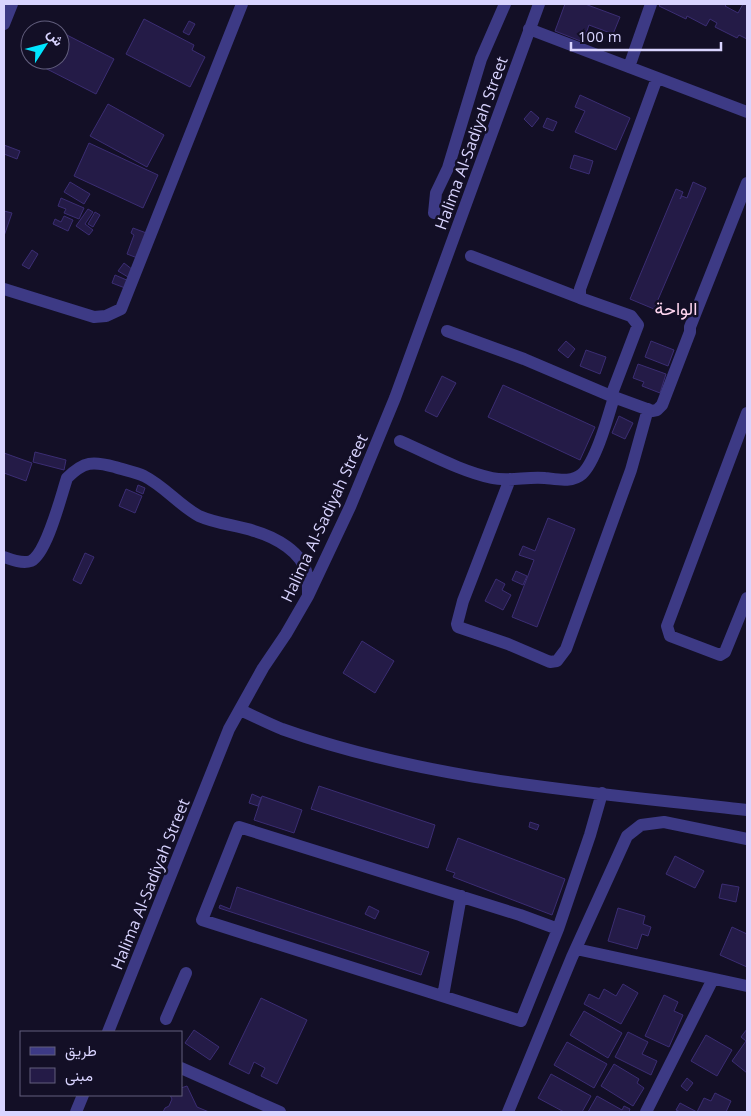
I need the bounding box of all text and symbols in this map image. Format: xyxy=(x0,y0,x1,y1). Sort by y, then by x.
north arrow xyxy=(20,20,70,70)
scale bar xyxy=(571,20,721,52)
text: ش xyxy=(43,25,69,50)
text: 100 m xyxy=(578,26,622,46)
street label: Halima Al-Sadiyah Street xyxy=(429,53,513,233)
district label: الواحة xyxy=(655,296,697,320)
street label: Halima Al-Sadiyah Street xyxy=(275,430,373,606)
street label: Halima Al-Sadiyah Street xyxy=(106,795,195,973)
legend xyxy=(20,1031,182,1096)
text: طريق xyxy=(65,1040,97,1061)
text: مبنى xyxy=(65,1065,93,1086)

